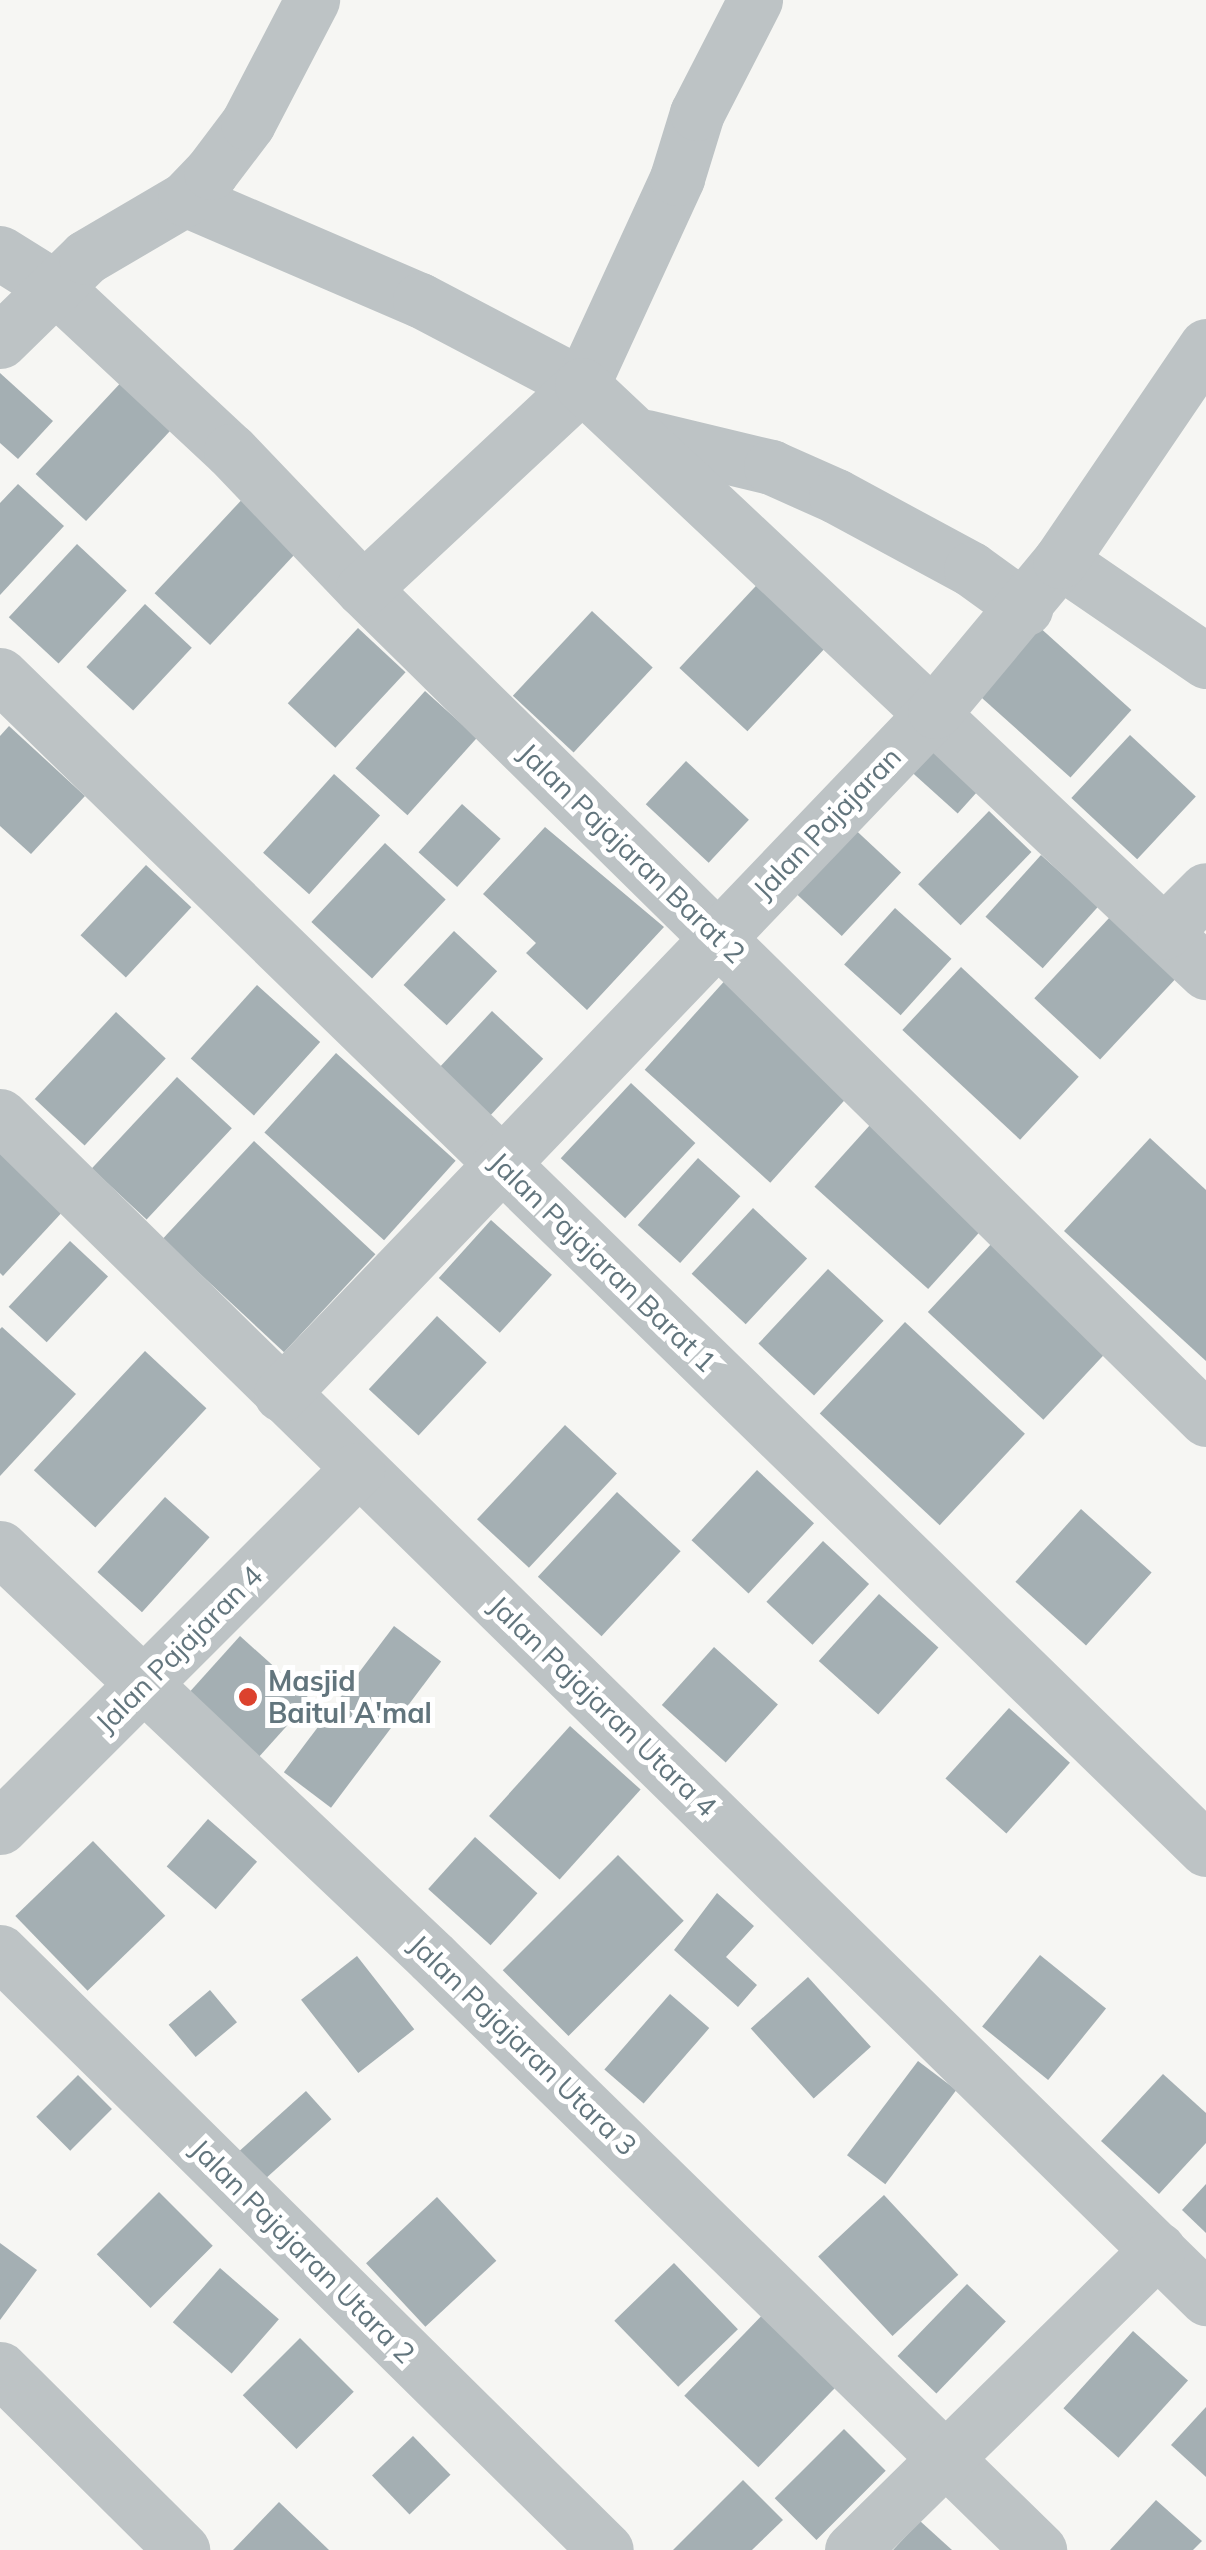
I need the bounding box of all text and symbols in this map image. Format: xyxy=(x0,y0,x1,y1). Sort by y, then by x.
street label: Jalan Pajajaran Barat 2 xyxy=(512,736,752,970)
street label: Jalan Pajajaran xyxy=(746,740,908,906)
street label: Jalan Pajajaran Barat 1 xyxy=(483,1145,723,1379)
street label: Jalan Pajajaran 4 xyxy=(89,1559,269,1739)
street label: Jalan Pajajaran Utara 4 xyxy=(482,1589,724,1823)
place label: Masjid Baitul A'mal xyxy=(268,1664,432,1730)
marker: Masjid Baitul A'mal xyxy=(237,1686,259,1708)
street label: Jalan Pajajaran Utara 3 xyxy=(402,1928,644,2162)
street label: Jalan Pajajaran Utara 2 xyxy=(184,2132,422,2370)

